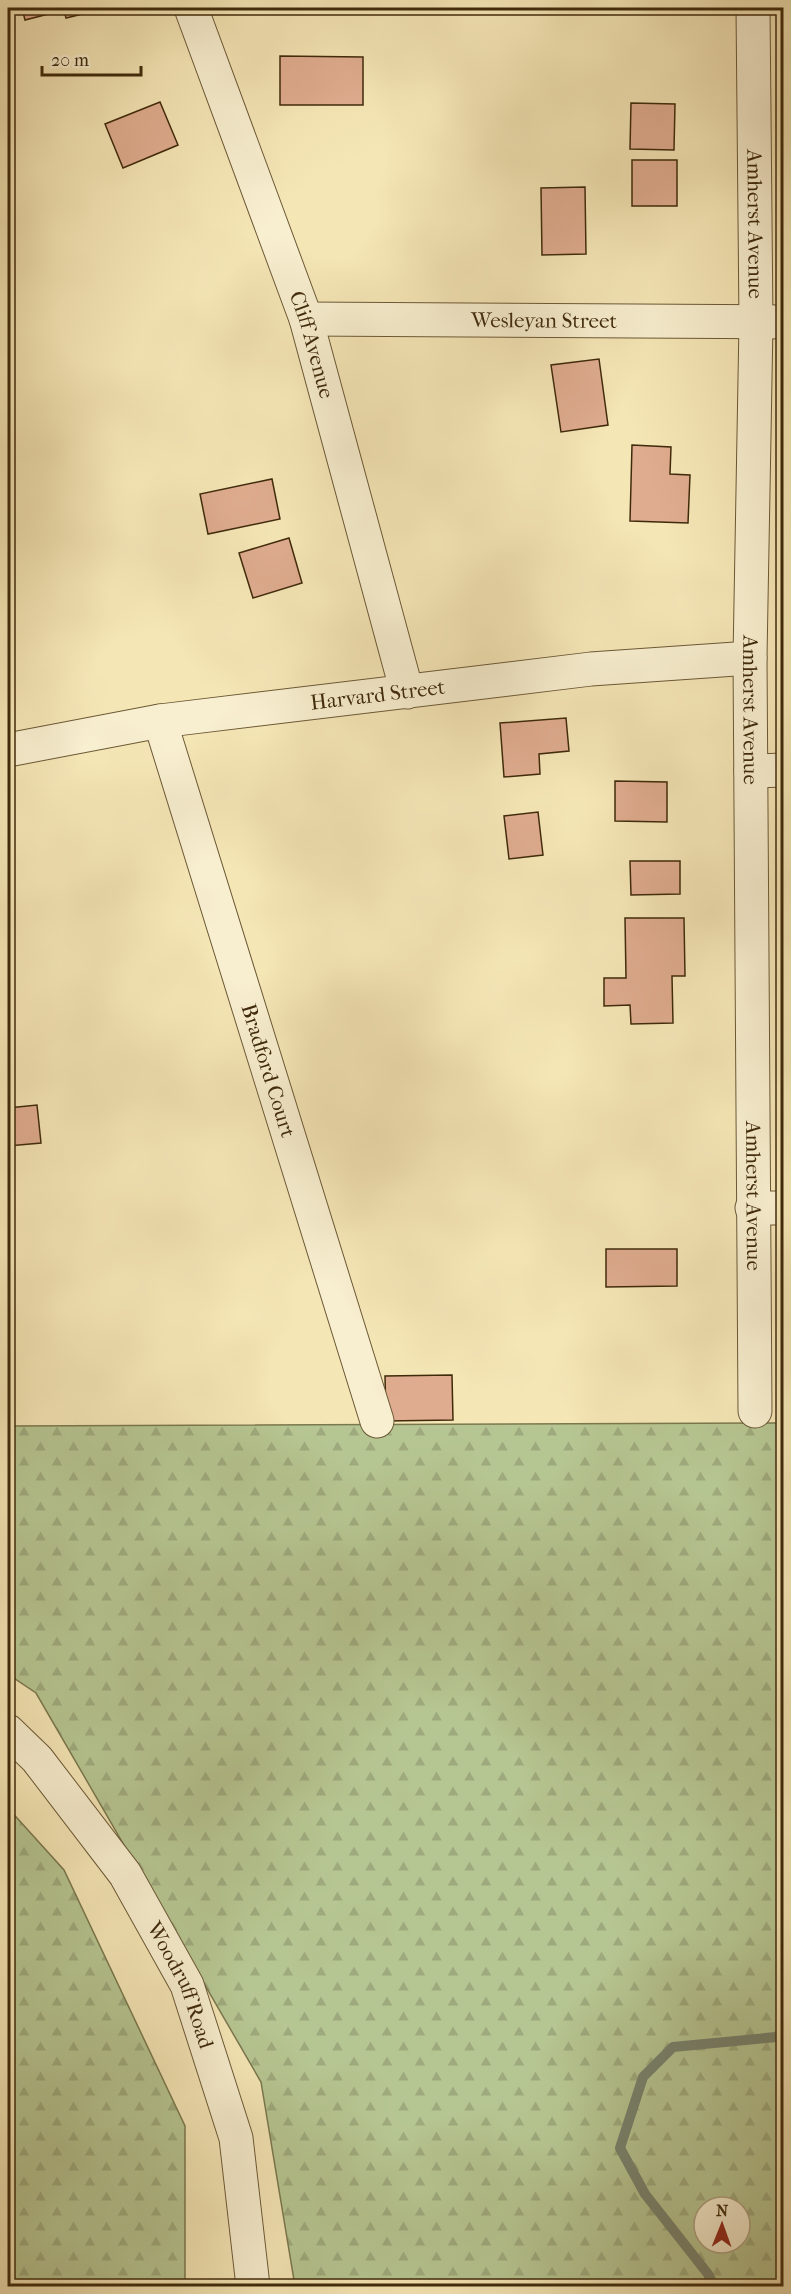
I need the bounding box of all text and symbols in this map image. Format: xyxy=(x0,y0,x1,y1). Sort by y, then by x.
scale bar xyxy=(42,39,141,77)
text: 20 m xyxy=(51,50,89,71)
street label: Amherst Avenue xyxy=(742,148,768,299)
street label: Cliff Avenue xyxy=(285,288,339,401)
street label: Wesleyan Street xyxy=(470,308,618,333)
street label: Amherst Avenue xyxy=(738,634,763,785)
street label: Harvard Street xyxy=(309,675,447,715)
street label: Bradford Court xyxy=(236,1001,300,1141)
street label: Amherst Avenue xyxy=(741,1120,766,1271)
street label: Woodruff Road xyxy=(142,1917,219,2052)
north arrow xyxy=(692,2195,752,2255)
text: N xyxy=(716,2201,729,2220)

